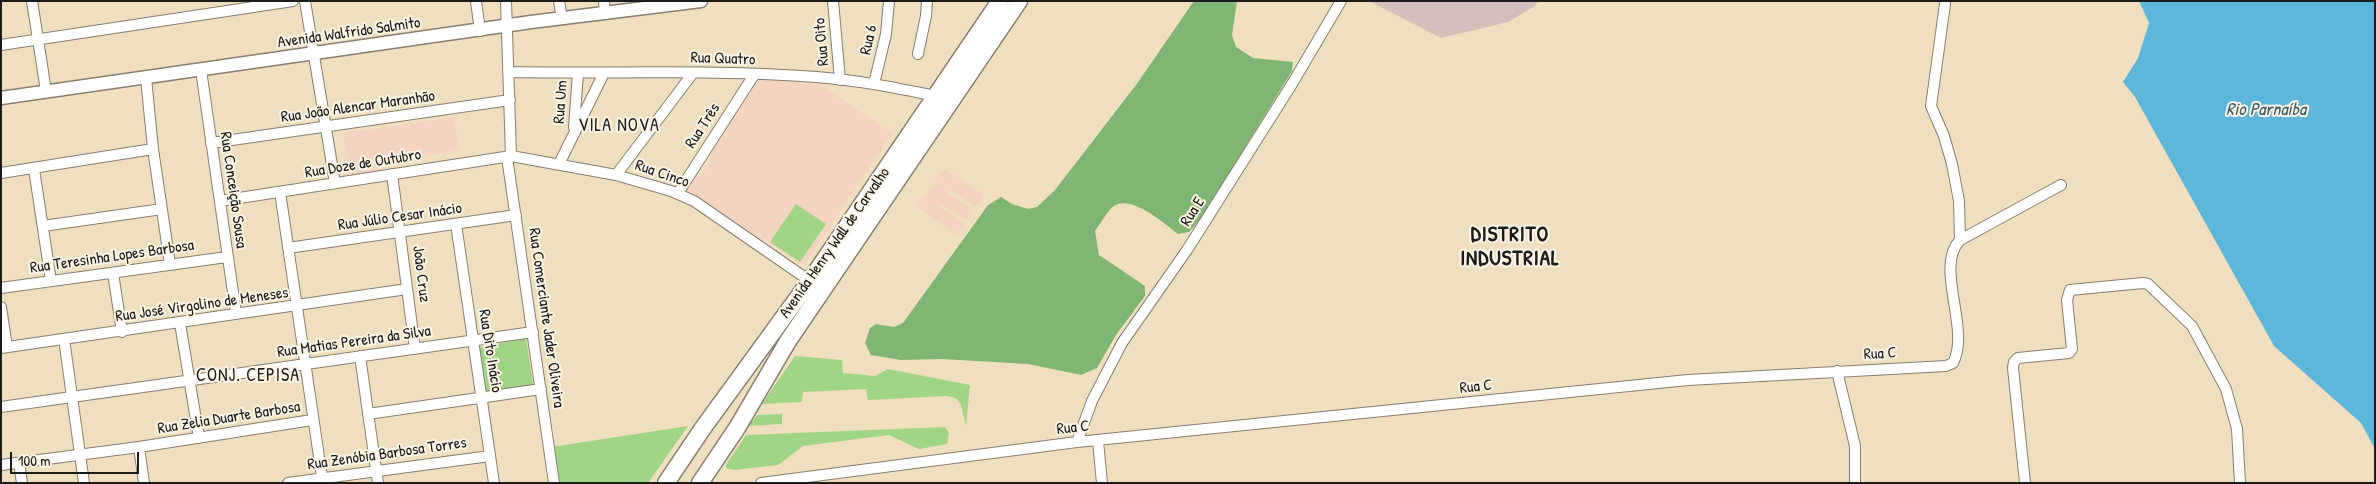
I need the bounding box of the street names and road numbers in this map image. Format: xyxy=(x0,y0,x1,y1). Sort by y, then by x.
street label: Avenida Walfrido Salmito xyxy=(276,13,422,53)
street label: Rua Oito xyxy=(810,17,834,67)
street label: Rua 6 xyxy=(856,23,882,57)
street label: Rua Quatro xyxy=(690,48,756,70)
street label: Rua Um xyxy=(550,80,572,124)
street label: Rua João Alencar Maranhão xyxy=(280,87,436,127)
street label: Rua Três xyxy=(681,100,725,152)
street label: Rua Conceição Sousa xyxy=(215,131,251,249)
street label: Rua Doze de Outubro xyxy=(304,145,422,183)
street label: Rua Cinco xyxy=(632,156,692,192)
street label: Avenida Henry Wall de Carvalho xyxy=(776,164,894,322)
street label: Rua E xyxy=(1177,194,1209,230)
street label: Rua Júlio Cesar Inácio xyxy=(337,199,463,235)
street label: Rua Comerciante Jader Oliveira xyxy=(524,227,568,409)
street label: Rua Teresinha Lopes Barbosa xyxy=(29,236,195,278)
street label: João Cruz xyxy=(408,245,434,303)
street label: Rua José Virgolino de Meneses xyxy=(114,283,290,327)
street label: Rua Dito Inácio xyxy=(474,308,506,394)
street label: Rua Matias Pereira da Silva xyxy=(276,322,432,362)
street label: Rua C xyxy=(1863,344,1897,364)
street label: Rua C xyxy=(1459,376,1493,398)
street label: Rua Zelia Duarte Barbosa xyxy=(156,397,302,439)
street label: Rua C xyxy=(1056,417,1090,439)
street label: Rua Zenóbia Barbosa Torres xyxy=(306,433,468,475)

